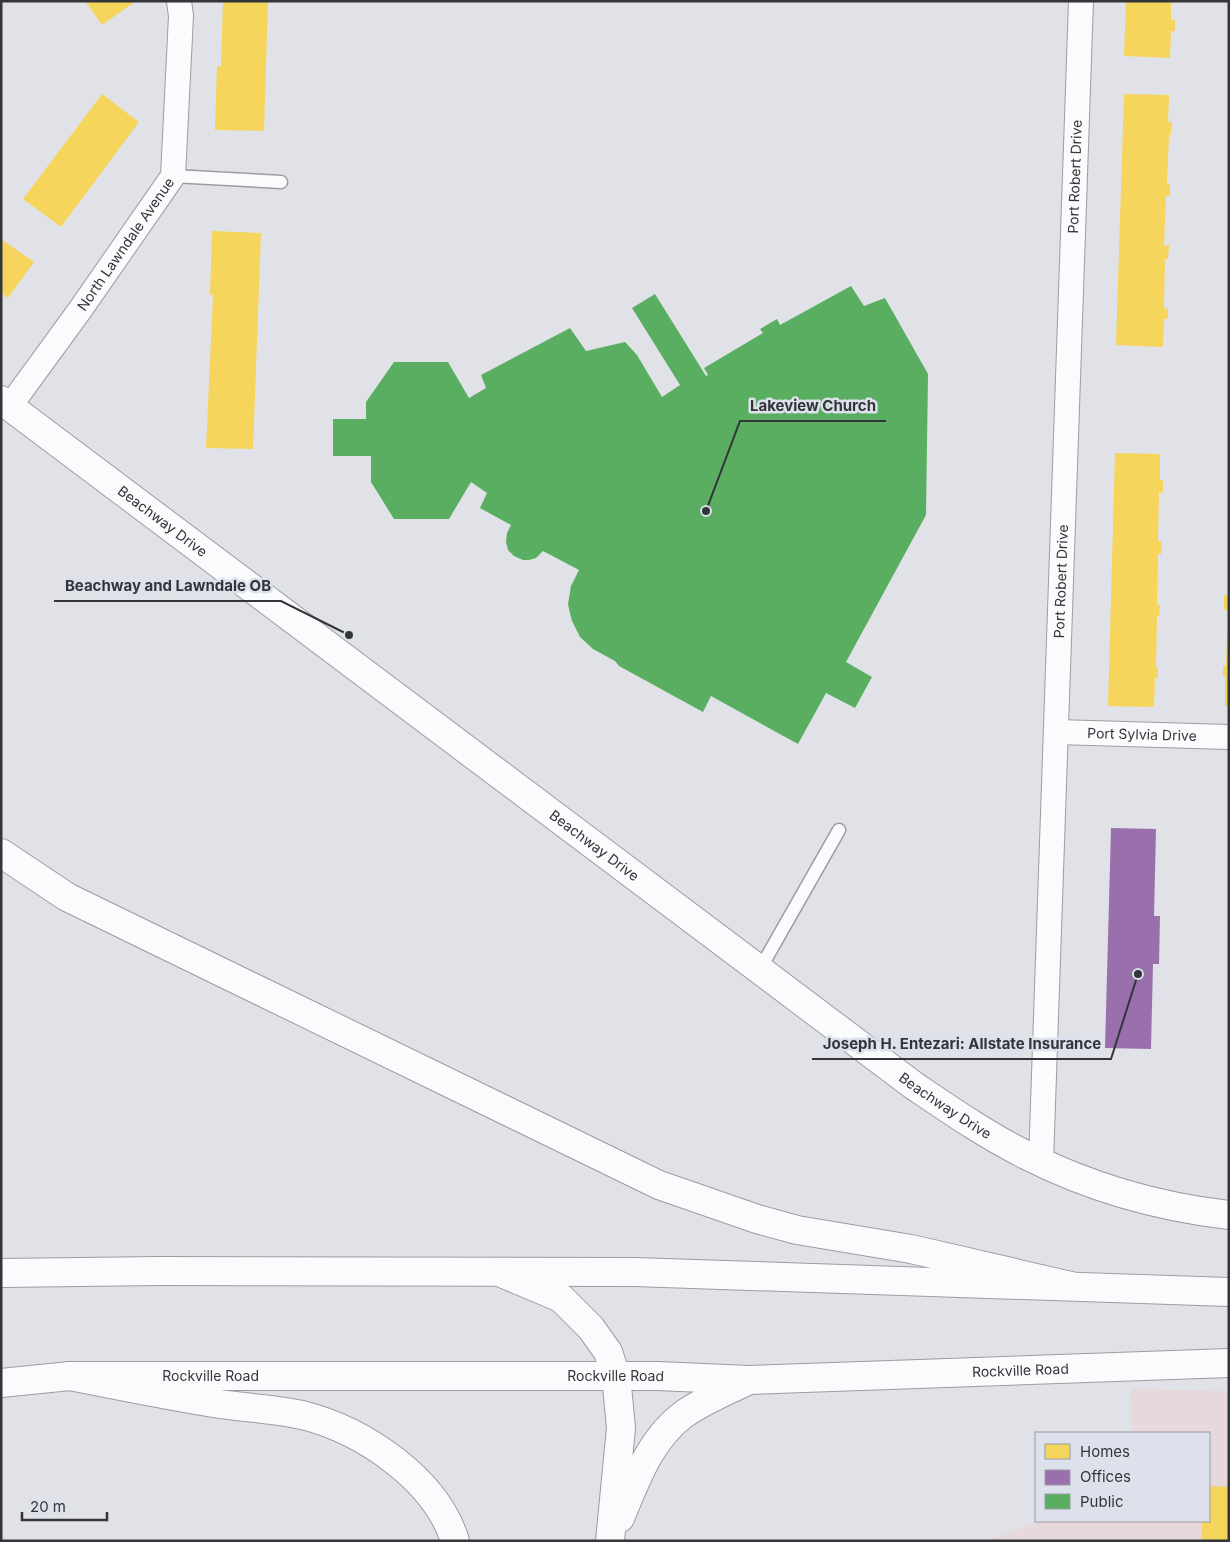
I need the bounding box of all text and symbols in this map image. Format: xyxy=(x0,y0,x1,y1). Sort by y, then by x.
street label: Port Robert Drive xyxy=(1064,119,1085,234)
street label: North Lawndale Avenue xyxy=(73,174,177,314)
callout: Lakeview Church xyxy=(740,391,886,421)
text: Lakeview Church xyxy=(750,396,876,415)
street label: Beachway Drive xyxy=(115,482,211,560)
street label: Port Robert Drive xyxy=(1050,524,1071,639)
callout: Beachway and Lawndale OB xyxy=(54,571,281,601)
text: Beachway and Lawndale OB xyxy=(65,576,271,595)
street label: Port Sylvia Drive xyxy=(1087,724,1197,744)
street label: Beachway Drive xyxy=(547,806,643,884)
callout: Joseph H. Entezari: Allstate Insurance xyxy=(812,1029,1111,1059)
text: Joseph H. Entezari: Allstate Insurance xyxy=(823,1034,1101,1053)
street label: Beachway Drive xyxy=(896,1069,995,1142)
street label: Rockville Road xyxy=(972,1360,1069,1380)
street label: Rockville Road xyxy=(162,1367,259,1384)
street label: Rockville Road xyxy=(567,1367,664,1384)
legend xyxy=(1035,1432,1210,1522)
text: Homes xyxy=(1080,1442,1130,1461)
text: Offices xyxy=(1080,1467,1131,1486)
scale bar xyxy=(22,1490,108,1522)
text: Public xyxy=(1080,1492,1123,1511)
text: 20 m xyxy=(30,1497,66,1516)

